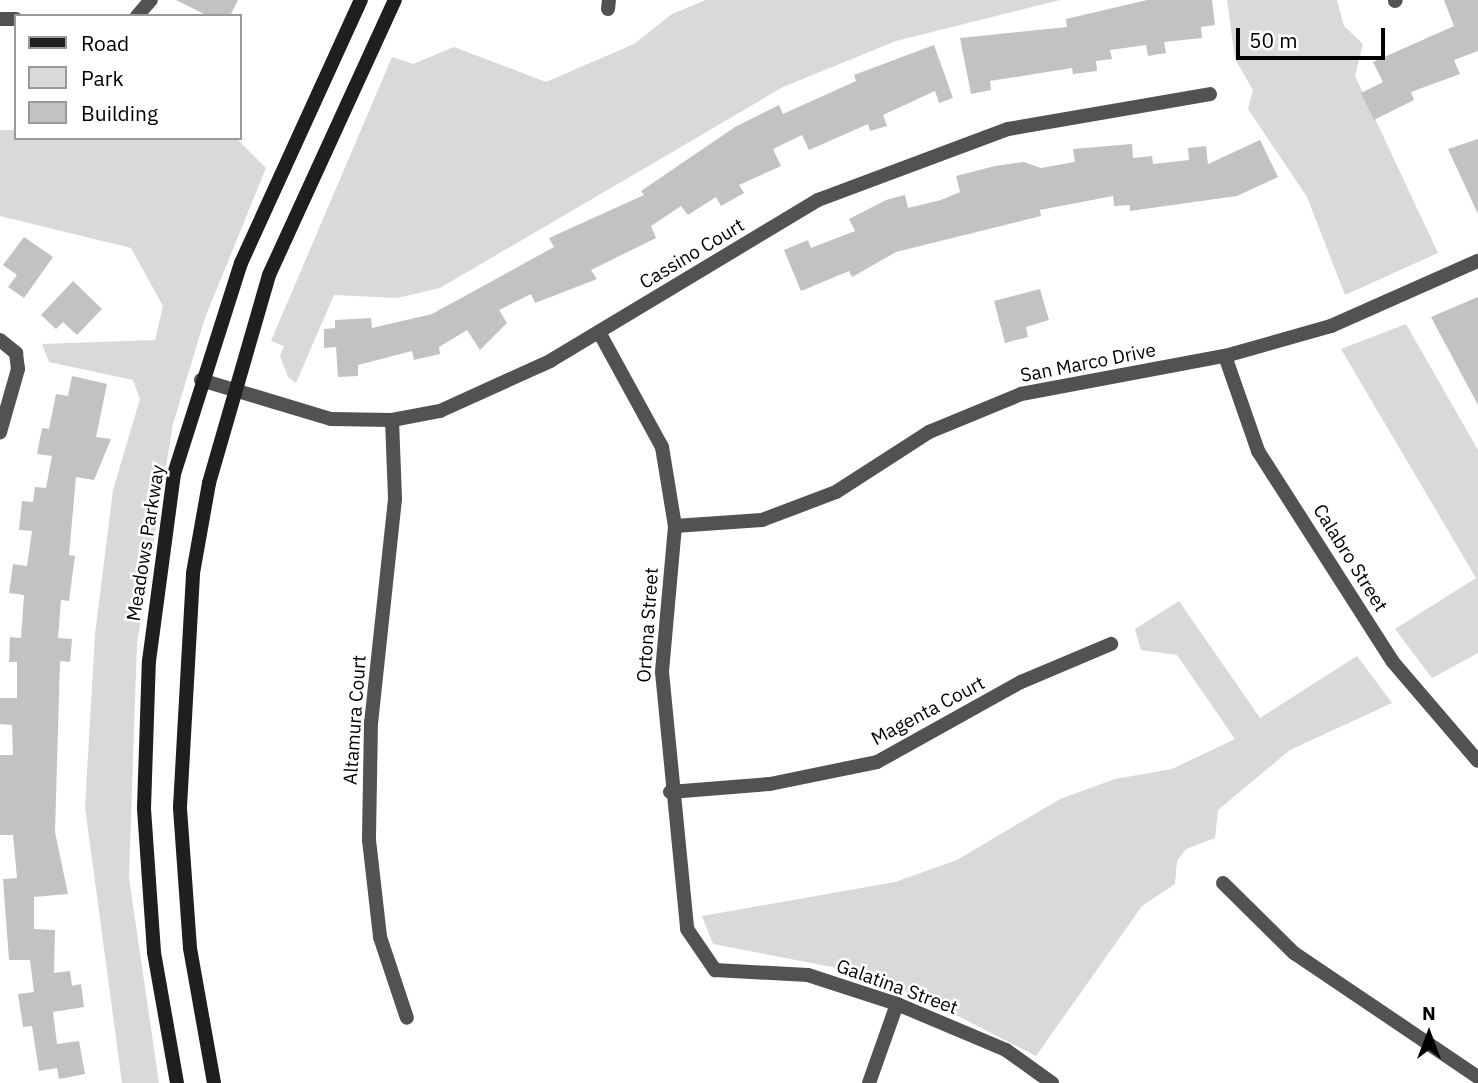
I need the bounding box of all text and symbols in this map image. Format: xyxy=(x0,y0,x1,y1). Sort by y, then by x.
legend xyxy=(14,14,242,140)
scale bar xyxy=(1240,14,1389,58)
text: 50 m xyxy=(1249,26,1298,54)
text: Road xyxy=(81,29,129,57)
text: Park xyxy=(81,64,124,92)
text: Building xyxy=(81,99,158,127)
street label: Cassino Court xyxy=(636,214,748,294)
street label: San Marco Drive xyxy=(1018,339,1158,387)
street label: Meadows Parkway xyxy=(122,463,170,623)
street label: Calabro Street xyxy=(1308,500,1392,616)
street label: Ortona Street xyxy=(633,567,663,683)
street label: Altamura Court xyxy=(339,654,371,786)
street label: Magenta Court xyxy=(867,672,989,750)
street label: Galatina Street xyxy=(833,954,961,1020)
north arrow xyxy=(1394,999,1464,1069)
text: N xyxy=(1422,1001,1436,1025)

